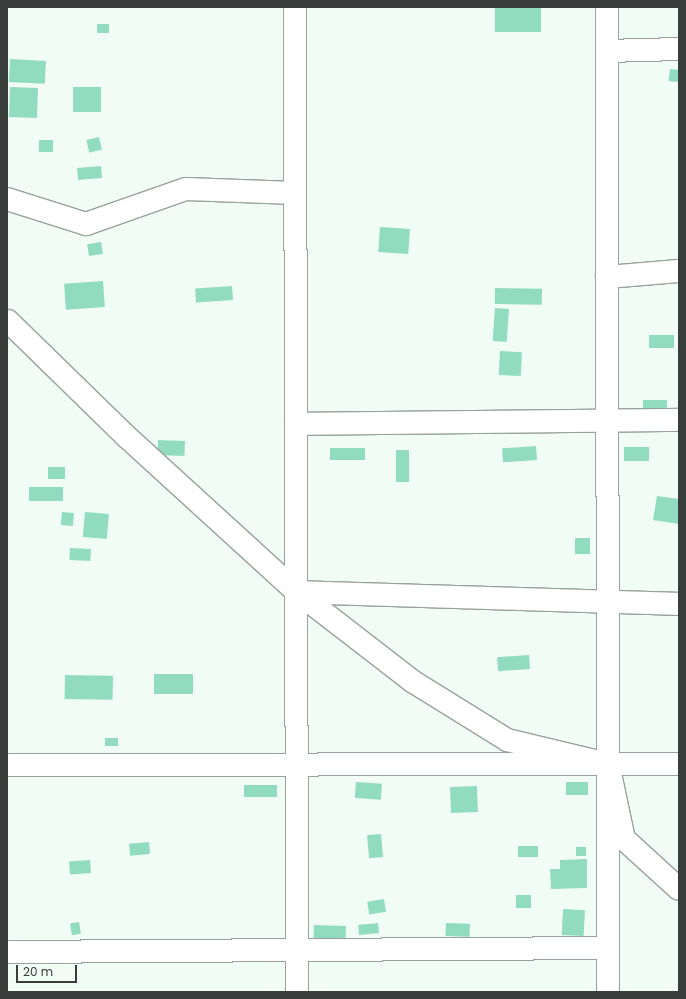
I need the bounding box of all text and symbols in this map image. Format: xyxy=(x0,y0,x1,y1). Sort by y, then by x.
scale bar xyxy=(18,957,79,983)
text: 20 m xyxy=(23,963,53,980)

